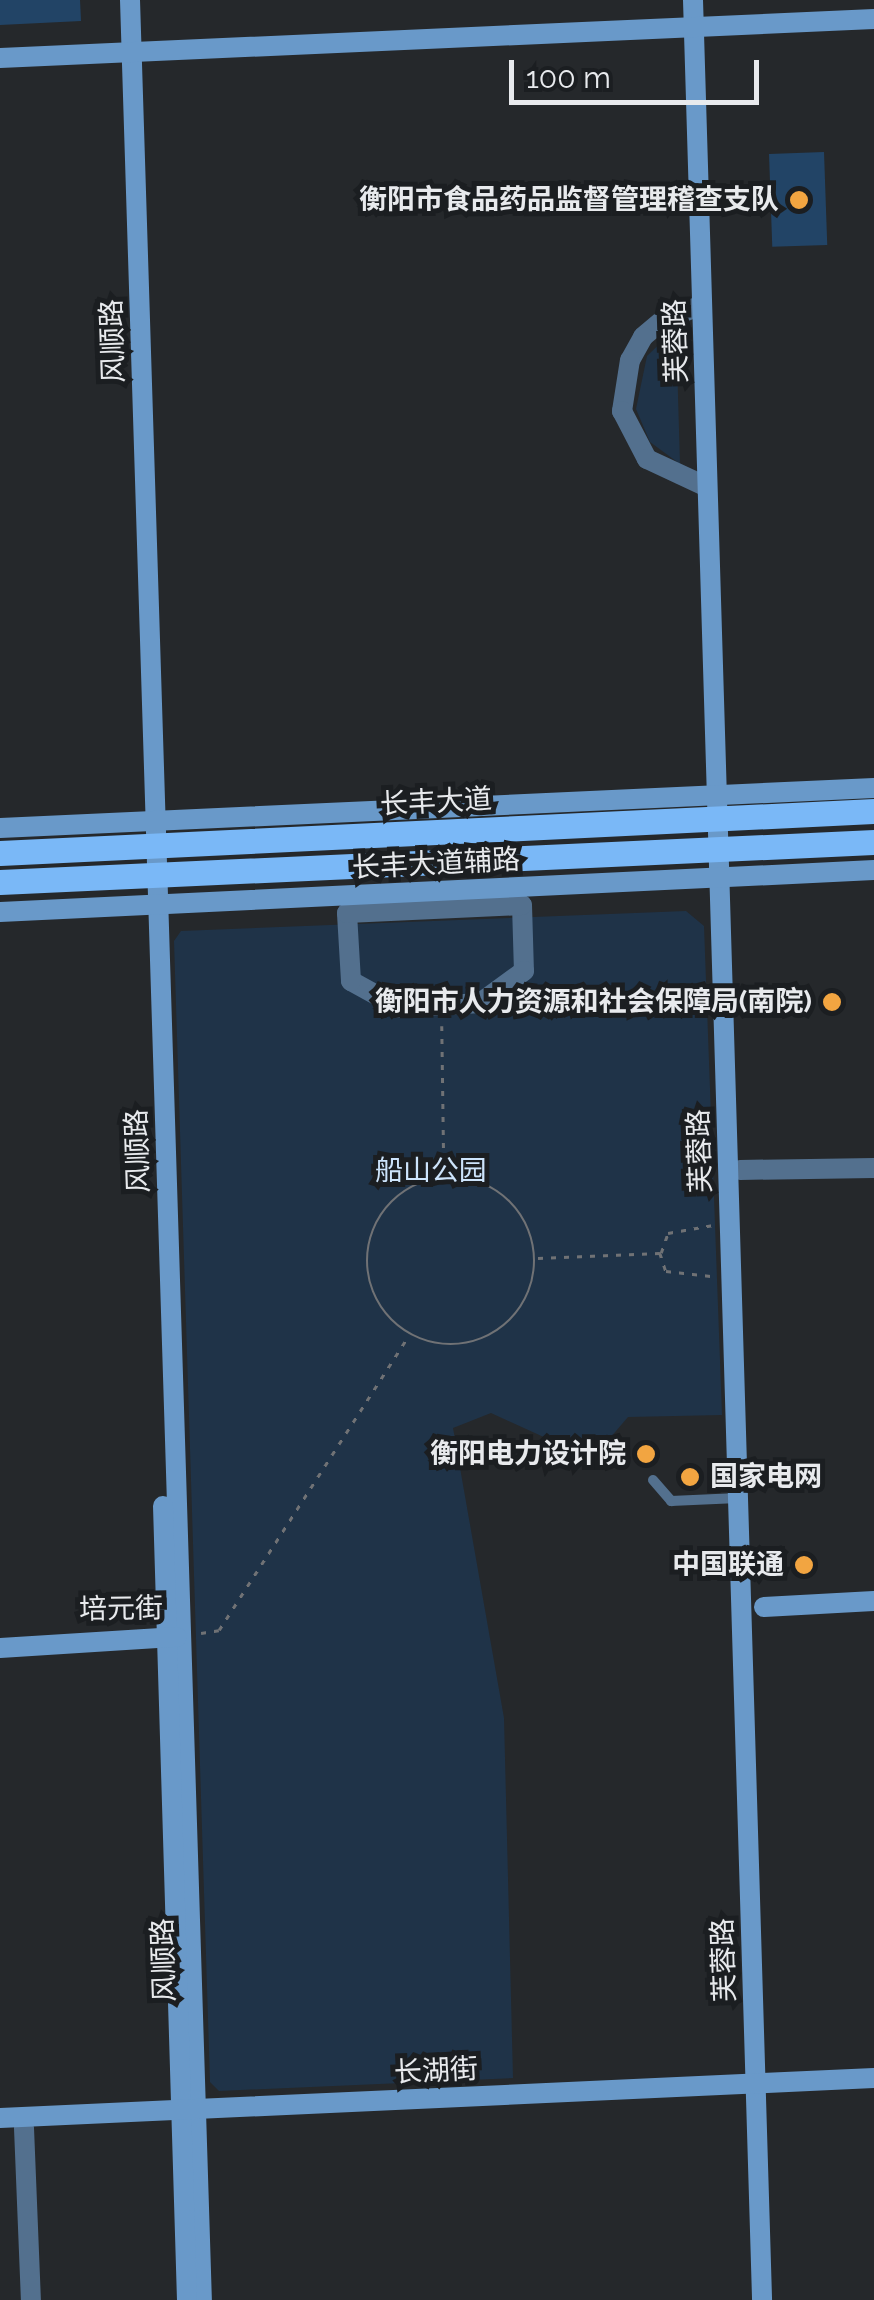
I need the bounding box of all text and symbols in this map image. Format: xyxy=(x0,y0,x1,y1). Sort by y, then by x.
scale bar xyxy=(514,40,764,102)
text: 100 m xyxy=(526,60,611,95)
place label: 衡阳市食品药品监督管理稽查支队 xyxy=(359,183,779,217)
marker: 衡阳市食品药品监督管理稽查支队 xyxy=(788,189,810,211)
street label: 风顺路 xyxy=(95,298,131,384)
street label: 芙蓉路 xyxy=(658,298,694,384)
street label: 长丰大道 xyxy=(379,782,493,822)
street label: 长丰大道辅路 xyxy=(351,843,521,885)
place label: 衡阳市人力资源和社会保障局(南院) xyxy=(375,985,812,1019)
marker: 衡阳市人力资源和社会保障局(南院) xyxy=(821,991,843,1013)
street label: 风顺路 xyxy=(120,1108,156,1194)
street label: 芙蓉路 xyxy=(682,1108,718,1194)
park label: 船山公园 xyxy=(375,1154,487,1188)
place label: 衡阳电力设计院 xyxy=(430,1437,626,1471)
marker: 衡阳电力设计院 xyxy=(635,1443,657,1465)
place label: 国家电网 xyxy=(710,1460,822,1494)
marker: 国家电网 xyxy=(679,1466,701,1488)
place label: 中国联通 xyxy=(672,1548,784,1582)
marker: 中国联通 xyxy=(793,1554,815,1576)
street label: 培元街 xyxy=(79,1591,163,1627)
street label: 风顺路 xyxy=(146,1917,182,2003)
street label: 芙蓉路 xyxy=(706,1917,742,2003)
street label: 长湖街 xyxy=(393,2052,479,2090)

